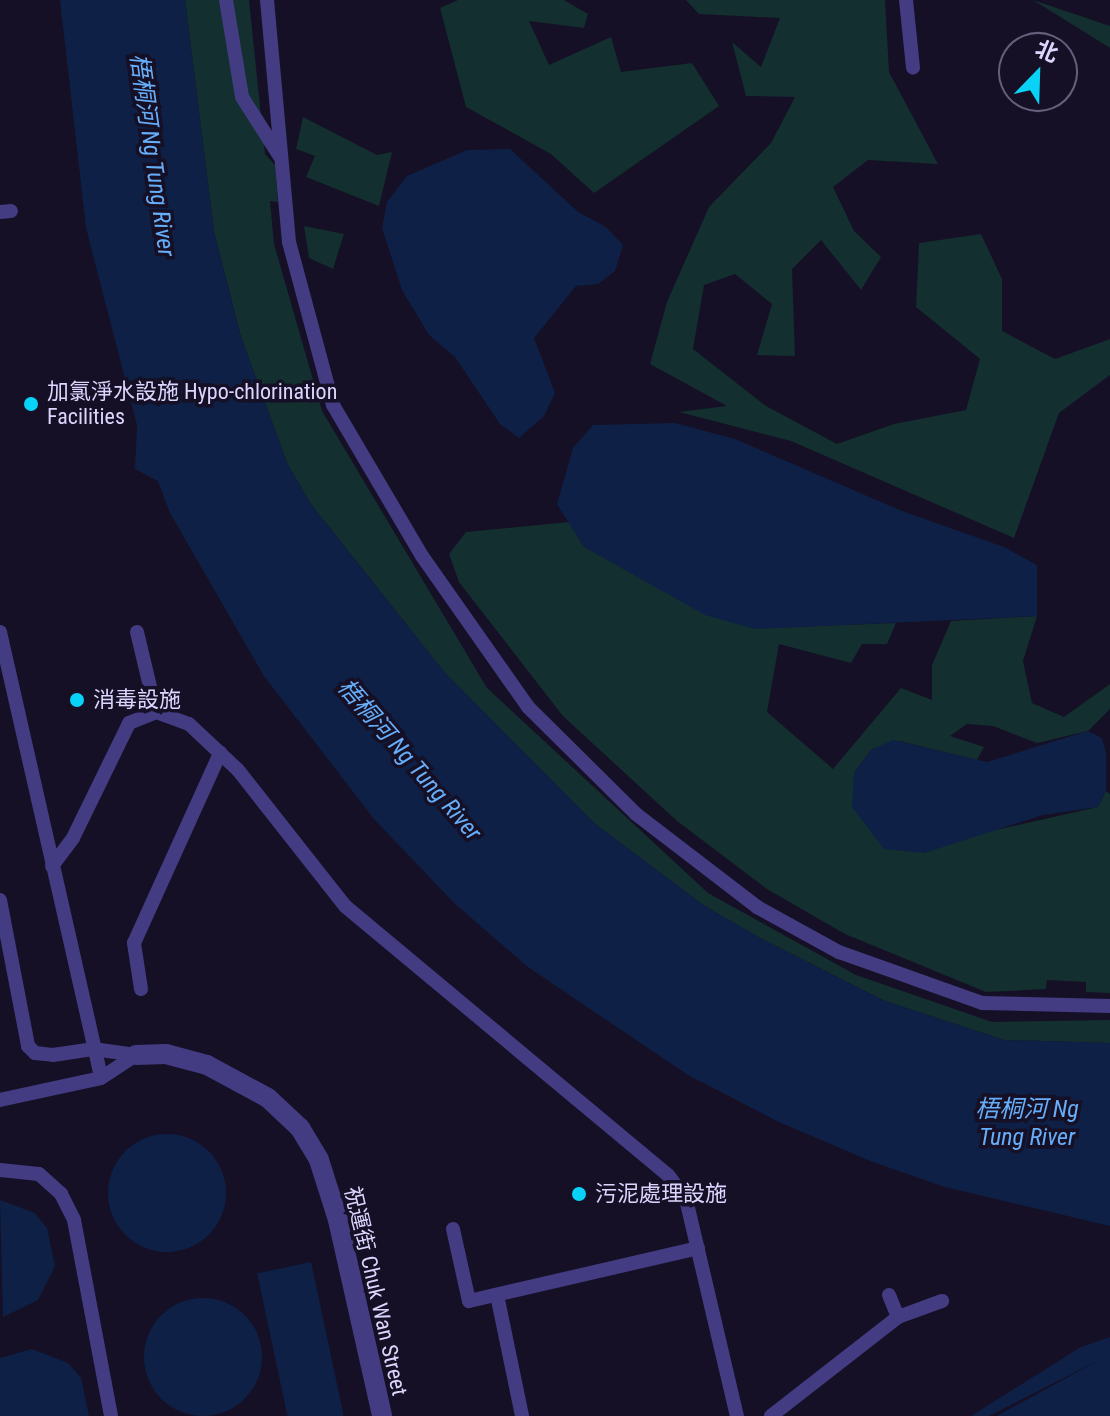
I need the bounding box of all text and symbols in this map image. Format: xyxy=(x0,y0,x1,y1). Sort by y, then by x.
north arrow xyxy=(998,32,1078,112)
text: 北 xyxy=(1032,35,1062,67)
water label: 梧桐河 Ng Tung River xyxy=(123,52,181,258)
place label: 加氯淨水設施 Hypo-chlorination Facilities xyxy=(47,378,337,430)
marker: 加氯淨水設施 Hypo-chlorination Facilities xyxy=(22,395,40,413)
water label: 梧桐河 Ng Tung River xyxy=(331,673,487,847)
place label: 消毒設施 xyxy=(93,687,181,713)
marker: 消毒設施 xyxy=(68,691,86,709)
water label: 梧桐河 Ng Tung River xyxy=(975,1096,1079,1152)
place label: 污泥處理設施 xyxy=(595,1181,727,1207)
street label: 祝運街 Chuk Wan Street xyxy=(339,1184,413,1398)
marker: 污泥處理設施 xyxy=(570,1185,588,1203)

